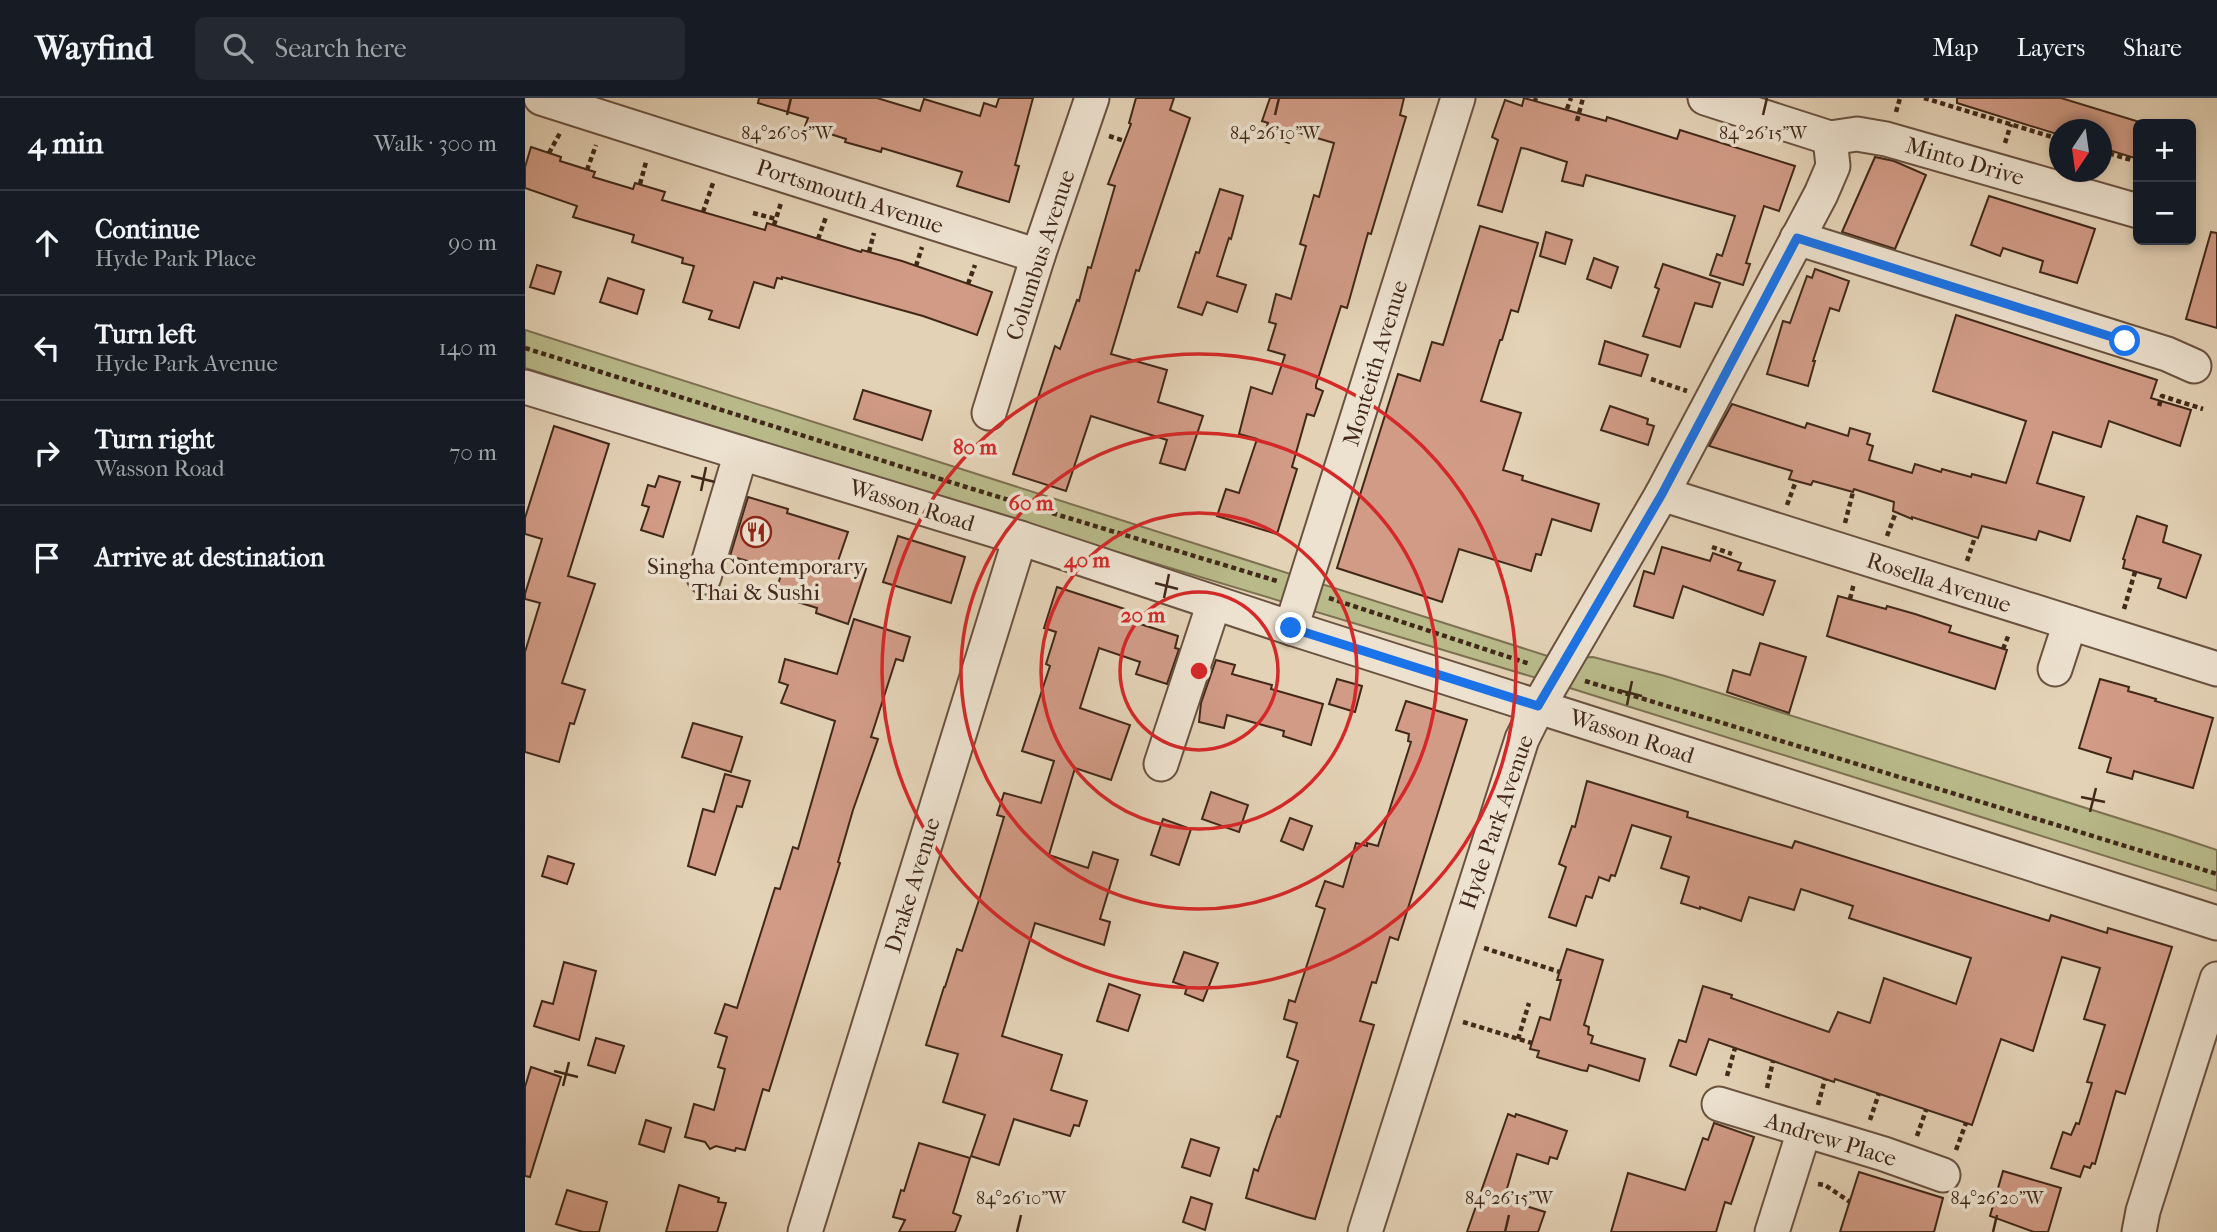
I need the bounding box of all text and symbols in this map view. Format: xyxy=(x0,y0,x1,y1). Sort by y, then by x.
search box xyxy=(195,17,685,80)
text: Wayfind xyxy=(35,29,153,68)
icon: search xyxy=(219,29,257,67)
text: Search here xyxy=(275,33,407,64)
text: Map xyxy=(1933,34,1979,62)
text: Layers xyxy=(2017,34,2085,62)
text: Share xyxy=(2123,34,2182,62)
north arrow xyxy=(2049,119,2112,182)
map controls xyxy=(2133,119,2196,245)
button: + xyxy=(2133,119,2196,182)
text: 84°26'05"W xyxy=(741,123,834,144)
text: 84°26'10"W xyxy=(1230,123,1321,144)
text: 84°26'15"W xyxy=(1719,123,1808,144)
text: 4 min xyxy=(28,126,103,161)
text: Walk · 300 m xyxy=(374,130,497,157)
street label: Minto Drive xyxy=(1902,132,2027,191)
street label: Portsmouth Avenue xyxy=(753,153,947,239)
street label: Columbus Avenue xyxy=(1000,166,1081,344)
button: − xyxy=(2133,182,2196,245)
text: Continue xyxy=(95,214,200,245)
icon: ahead xyxy=(28,224,66,262)
text: 90 m xyxy=(448,229,497,256)
text: Hyde Park Place xyxy=(95,245,256,272)
street label: Monteith Avenue xyxy=(1337,277,1414,449)
text: Turn left xyxy=(95,319,196,350)
route start xyxy=(2109,325,2140,356)
icon: left xyxy=(28,329,66,367)
text: 140 m xyxy=(438,334,497,361)
text: Hyde Park Avenue xyxy=(95,350,278,377)
text: Turn right xyxy=(95,424,215,455)
icon: right xyxy=(28,434,66,472)
text: 80 m xyxy=(953,435,998,459)
text: 70 m xyxy=(449,439,497,466)
text: Wasson Road xyxy=(95,455,225,482)
street label: Wasson Road xyxy=(845,473,978,537)
text: 60 m xyxy=(1009,491,1054,515)
restaurant icon: Singha Contemporary Thai & Sushi xyxy=(739,515,773,549)
icon: arrive xyxy=(28,539,66,577)
text: Arrive at destination xyxy=(95,542,325,573)
street label: Rosella Avenue xyxy=(1863,546,2015,619)
text: 40 m xyxy=(1063,548,1111,573)
place label: Singha Contemporary Thai & Sushi xyxy=(647,553,866,606)
text: 20 m xyxy=(1121,603,1166,627)
route end xyxy=(1275,612,1306,643)
centre of rings xyxy=(1187,659,1211,683)
street label: Wasson Road xyxy=(1565,703,1698,769)
street label: Hyde Park Avenue xyxy=(1454,731,1539,913)
street label: Drake Avenue xyxy=(879,814,946,956)
street label: Andrew Place xyxy=(1761,1106,1900,1172)
text: 84°26'10"W xyxy=(976,1188,1067,1209)
text: 84°26'15"W xyxy=(1465,1188,1554,1209)
text: 84°26'20"W xyxy=(1951,1188,2045,1209)

